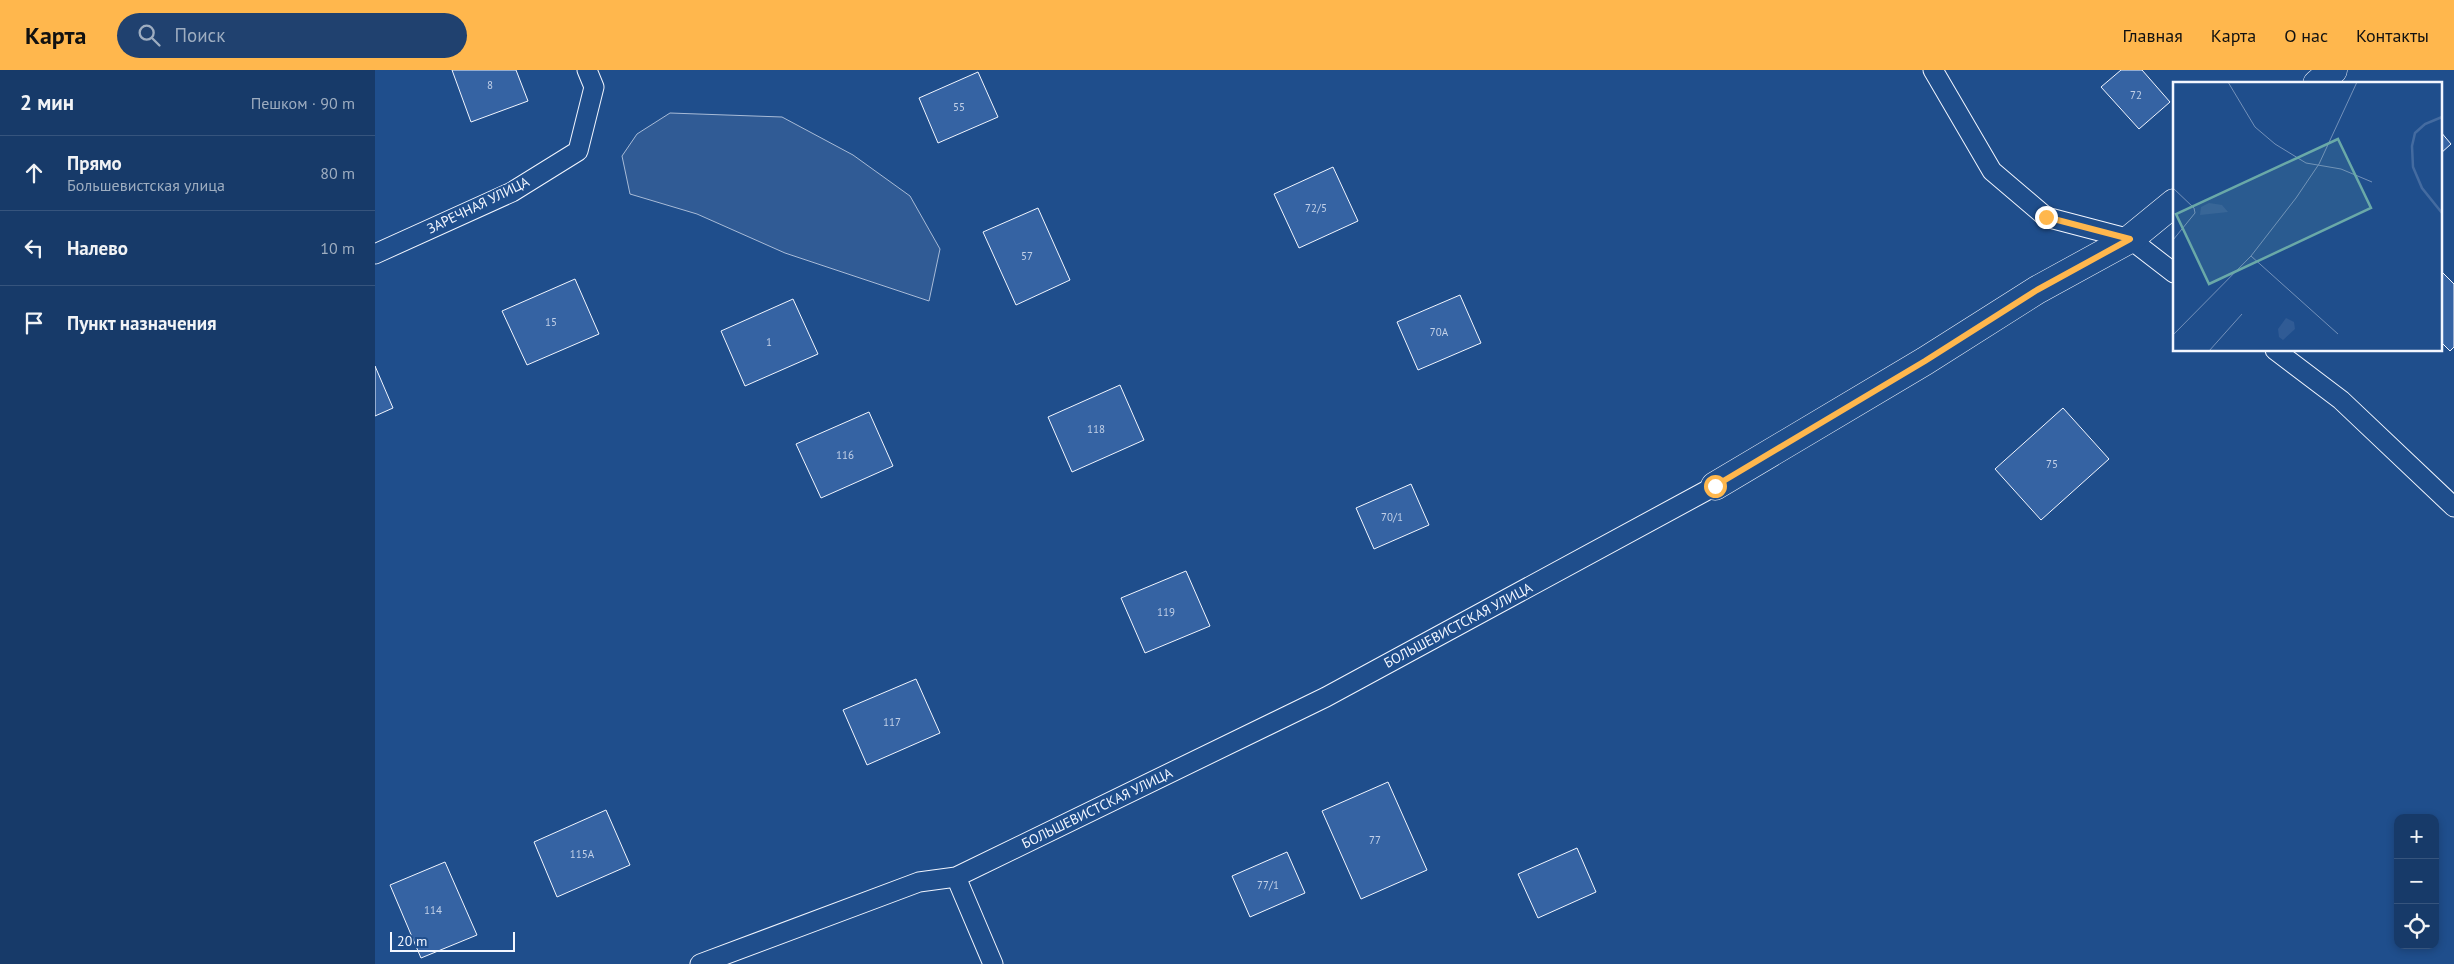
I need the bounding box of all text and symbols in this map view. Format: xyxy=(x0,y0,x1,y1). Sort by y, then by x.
search box xyxy=(117,13,467,58)
text: Карта xyxy=(25,20,87,51)
icon: search xyxy=(135,21,163,49)
text: Поиск xyxy=(175,23,225,47)
text: Главная xyxy=(2122,24,2183,47)
text: Карта xyxy=(2211,24,2256,47)
text: О нас xyxy=(2284,24,2328,47)
text: Контакты xyxy=(2356,24,2429,47)
house number: 8 xyxy=(487,78,493,92)
inset map xyxy=(2173,82,2441,351)
house number: 72 xyxy=(2130,88,2142,102)
text: 2 мин xyxy=(20,89,74,116)
text: Пешком · 90 m xyxy=(251,93,355,113)
house number: 55 xyxy=(953,100,965,114)
text: Прямо xyxy=(67,151,122,175)
icon: ahead xyxy=(20,159,48,187)
text: 80 m xyxy=(320,163,355,183)
street label: ЗАРЕЧНАЯ УЛИЦА xyxy=(424,172,533,238)
text: Большевистская улица xyxy=(67,175,225,195)
house number: 72/5 xyxy=(1305,201,1327,215)
route end xyxy=(2035,206,2058,229)
icon: left xyxy=(20,234,48,262)
text: Налево xyxy=(67,236,128,260)
text: 10 m xyxy=(320,238,355,258)
house number: 57 xyxy=(1021,249,1033,263)
icon: arrive xyxy=(20,309,48,337)
text: Пункт назначения xyxy=(67,311,217,335)
house number: 15 xyxy=(545,315,557,329)
house number: 70А xyxy=(1430,325,1449,339)
house number: 1 xyxy=(766,335,772,349)
house number: 118 xyxy=(1087,422,1105,436)
house number: 116 xyxy=(836,448,854,462)
house number: 75 xyxy=(2046,457,2058,471)
route start xyxy=(1704,475,1727,498)
house number: 70/1 xyxy=(1381,510,1403,524)
street label: БОЛЬШЕВИСТСКАЯ УЛИЦА xyxy=(1381,578,1536,672)
house number: 119 xyxy=(1157,605,1175,619)
house number: 117 xyxy=(883,715,901,729)
street label: БОЛЬШЕВИСТСКАЯ УЛИЦА xyxy=(1019,763,1176,852)
map controls xyxy=(2394,814,2439,949)
button: + xyxy=(2394,814,2439,859)
house number: 77 xyxy=(1369,833,1381,847)
house number: 115А xyxy=(570,847,595,861)
button: − xyxy=(2394,859,2439,904)
house number: 77/1 xyxy=(1257,878,1279,892)
house number: 114 xyxy=(424,903,442,917)
button: locate xyxy=(2394,904,2439,949)
scale bar xyxy=(390,929,515,952)
text: 20 m xyxy=(397,932,427,950)

